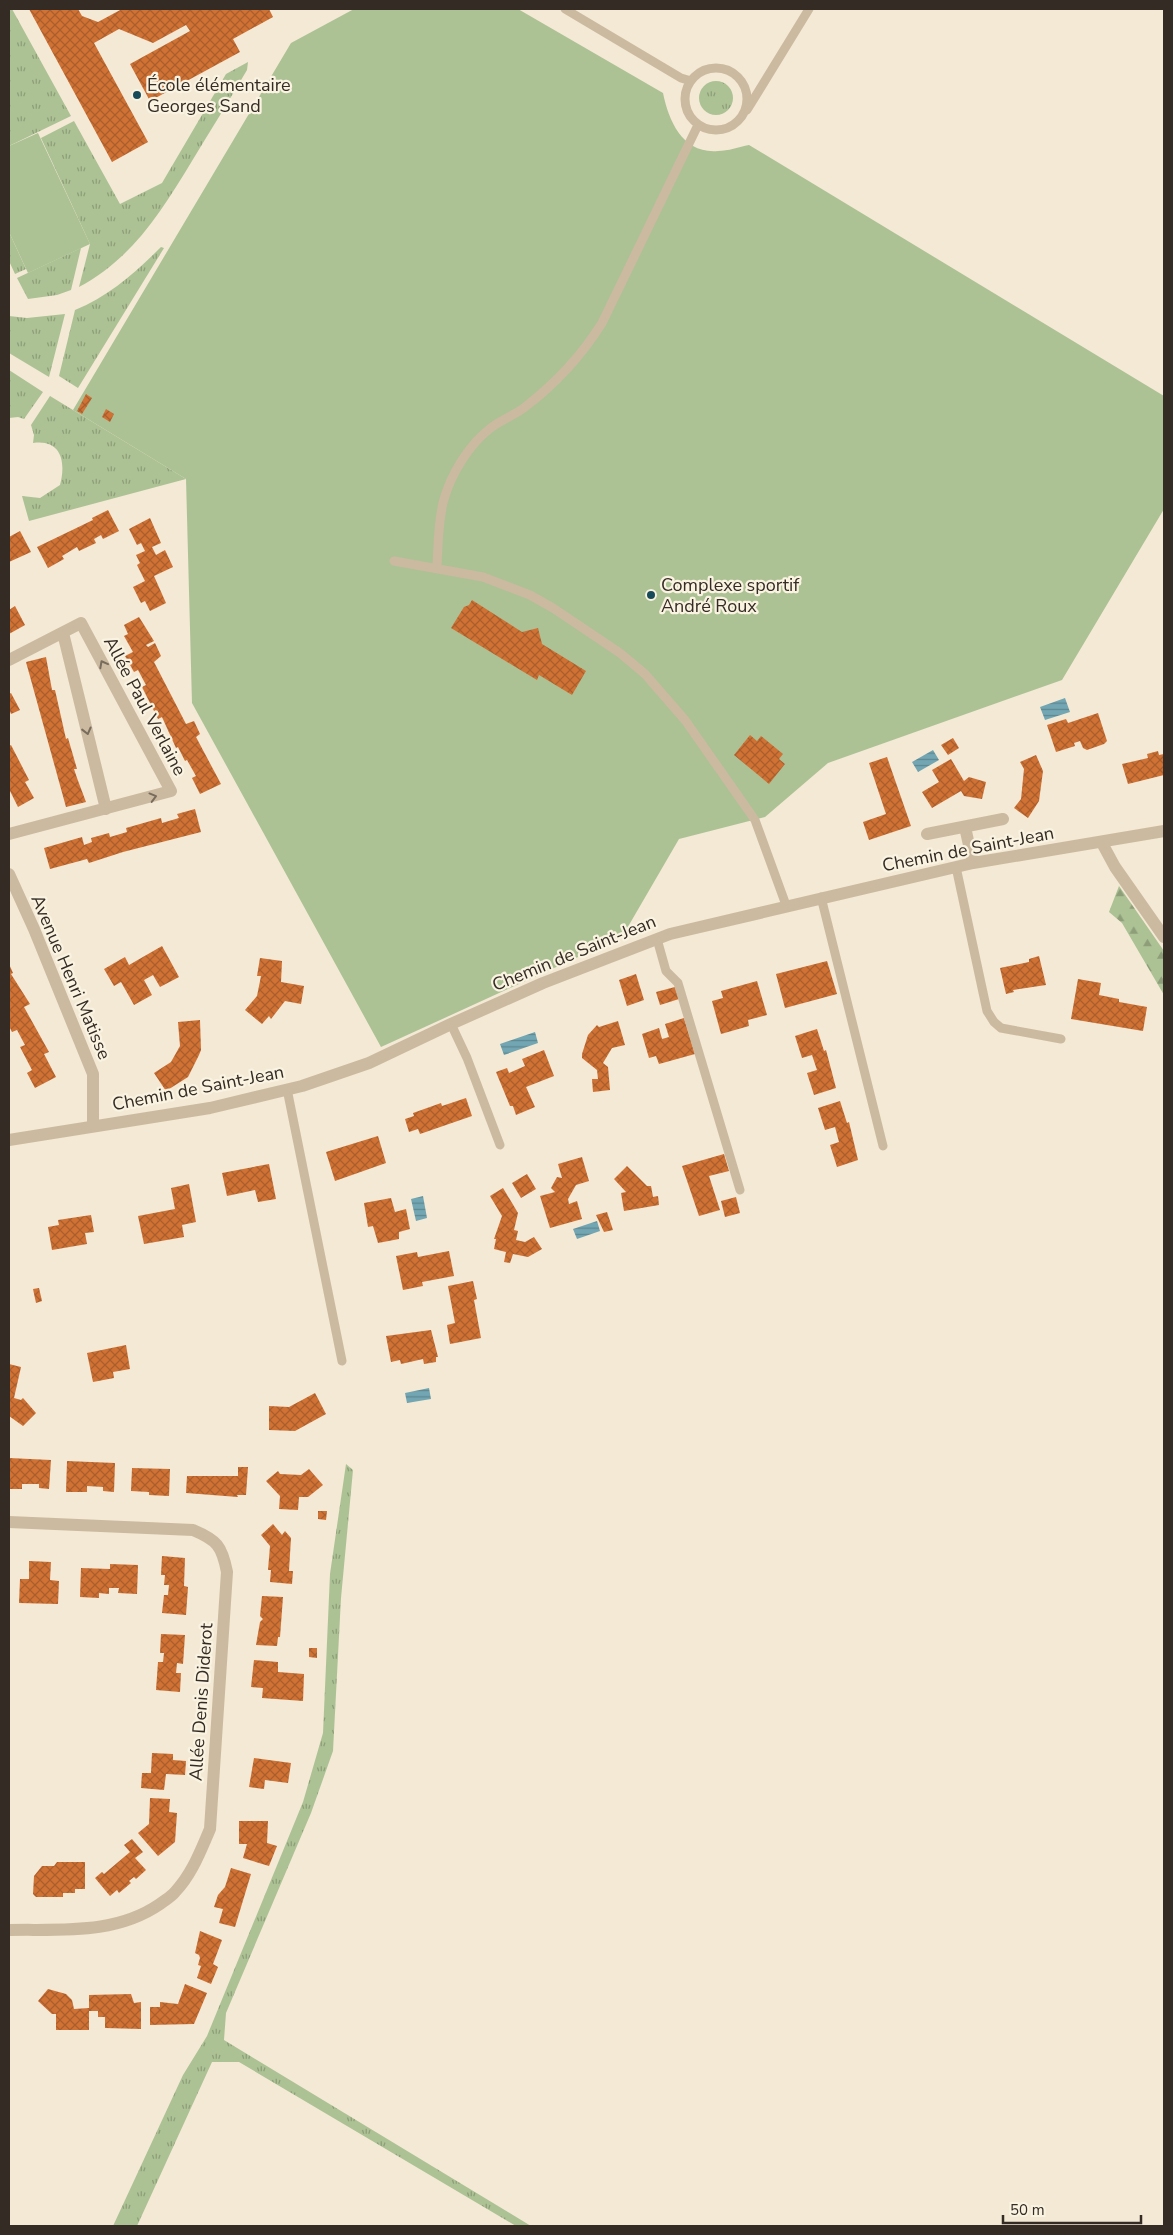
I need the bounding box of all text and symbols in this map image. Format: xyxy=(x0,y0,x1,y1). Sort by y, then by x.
place label: École élémentaire Georges Sand xyxy=(147,73,291,118)
marker: École élémentaire Georges Sand xyxy=(131,89,143,101)
place label: Complexe sportif André Roux xyxy=(661,573,800,618)
marker: Complexe sportif André Roux xyxy=(645,589,657,601)
street label: Allée Paul Verlaine xyxy=(98,632,192,780)
one-way arrow xyxy=(99,660,109,669)
one-way arrow xyxy=(81,727,92,736)
one-way arrow xyxy=(149,792,157,802)
street label: Chemin de Saint-Jean xyxy=(880,821,1056,877)
street label: Avenue Henri Matisse xyxy=(25,891,117,1063)
street label: Chemin de Saint-Jean xyxy=(489,909,659,997)
street label: Chemin de Saint-Jean xyxy=(110,1060,286,1116)
street label: Allée Denis Diderot xyxy=(184,1622,219,1782)
scale bar xyxy=(1003,2192,1140,2224)
text: 50 m xyxy=(1010,2200,1045,2220)

